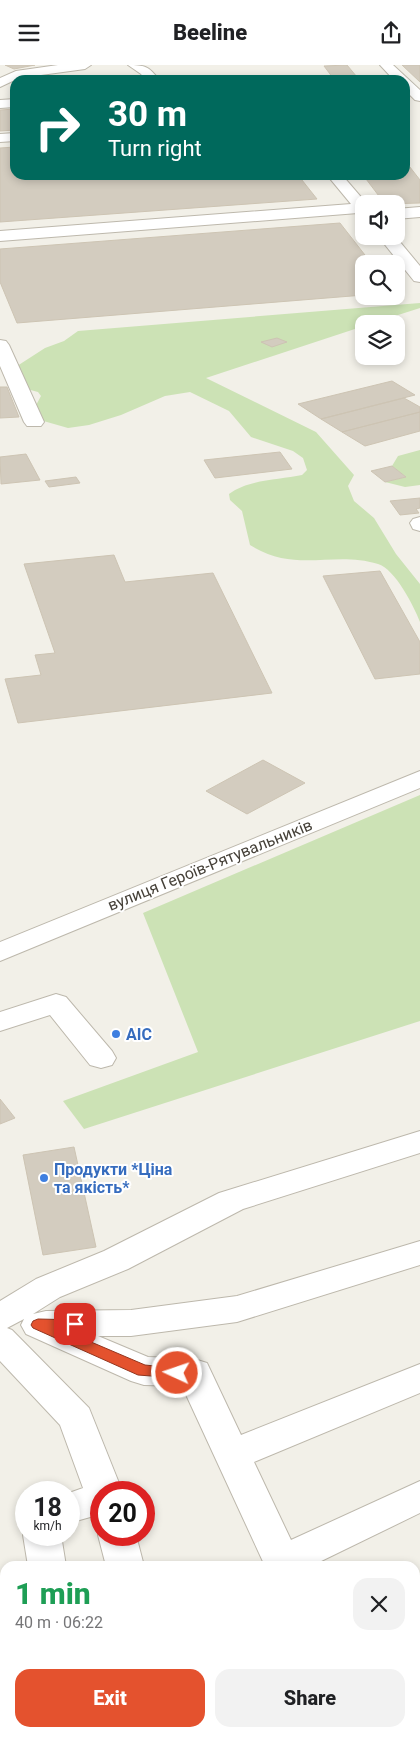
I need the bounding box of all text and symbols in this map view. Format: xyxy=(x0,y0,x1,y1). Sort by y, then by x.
icon: menu xyxy=(15,19,43,47)
icon: share xyxy=(377,19,405,47)
text: Beeline xyxy=(173,20,247,45)
text: 30 m xyxy=(108,94,187,135)
icon: right xyxy=(25,95,90,160)
text: Turn right xyxy=(108,136,202,161)
map controls xyxy=(355,195,405,365)
button: sound xyxy=(355,195,405,245)
button: search xyxy=(355,255,405,305)
button: layers xyxy=(355,315,405,365)
street label: вулиця Героїв-Рятувальників xyxy=(105,815,315,915)
place label: АІС xyxy=(126,1025,152,1044)
marker: АІС xyxy=(110,1028,122,1040)
place label: Продукти *Ціна та якість* xyxy=(54,1160,173,1197)
marker: Продукти *Ціна та якість* xyxy=(38,1172,50,1184)
pin xyxy=(54,1303,96,1345)
icon: arrive xyxy=(61,1310,89,1338)
position arrow xyxy=(150,1346,202,1398)
speed limit sign: 20 xyxy=(90,1481,155,1546)
text: 18 xyxy=(33,1493,62,1522)
text: km/h xyxy=(33,1519,62,1533)
text: 1 min xyxy=(15,1576,91,1611)
button: close xyxy=(353,1578,405,1630)
text: 40 m · 06:22 xyxy=(15,1613,103,1632)
button: Exit xyxy=(15,1669,205,1727)
button: Share xyxy=(215,1669,405,1727)

